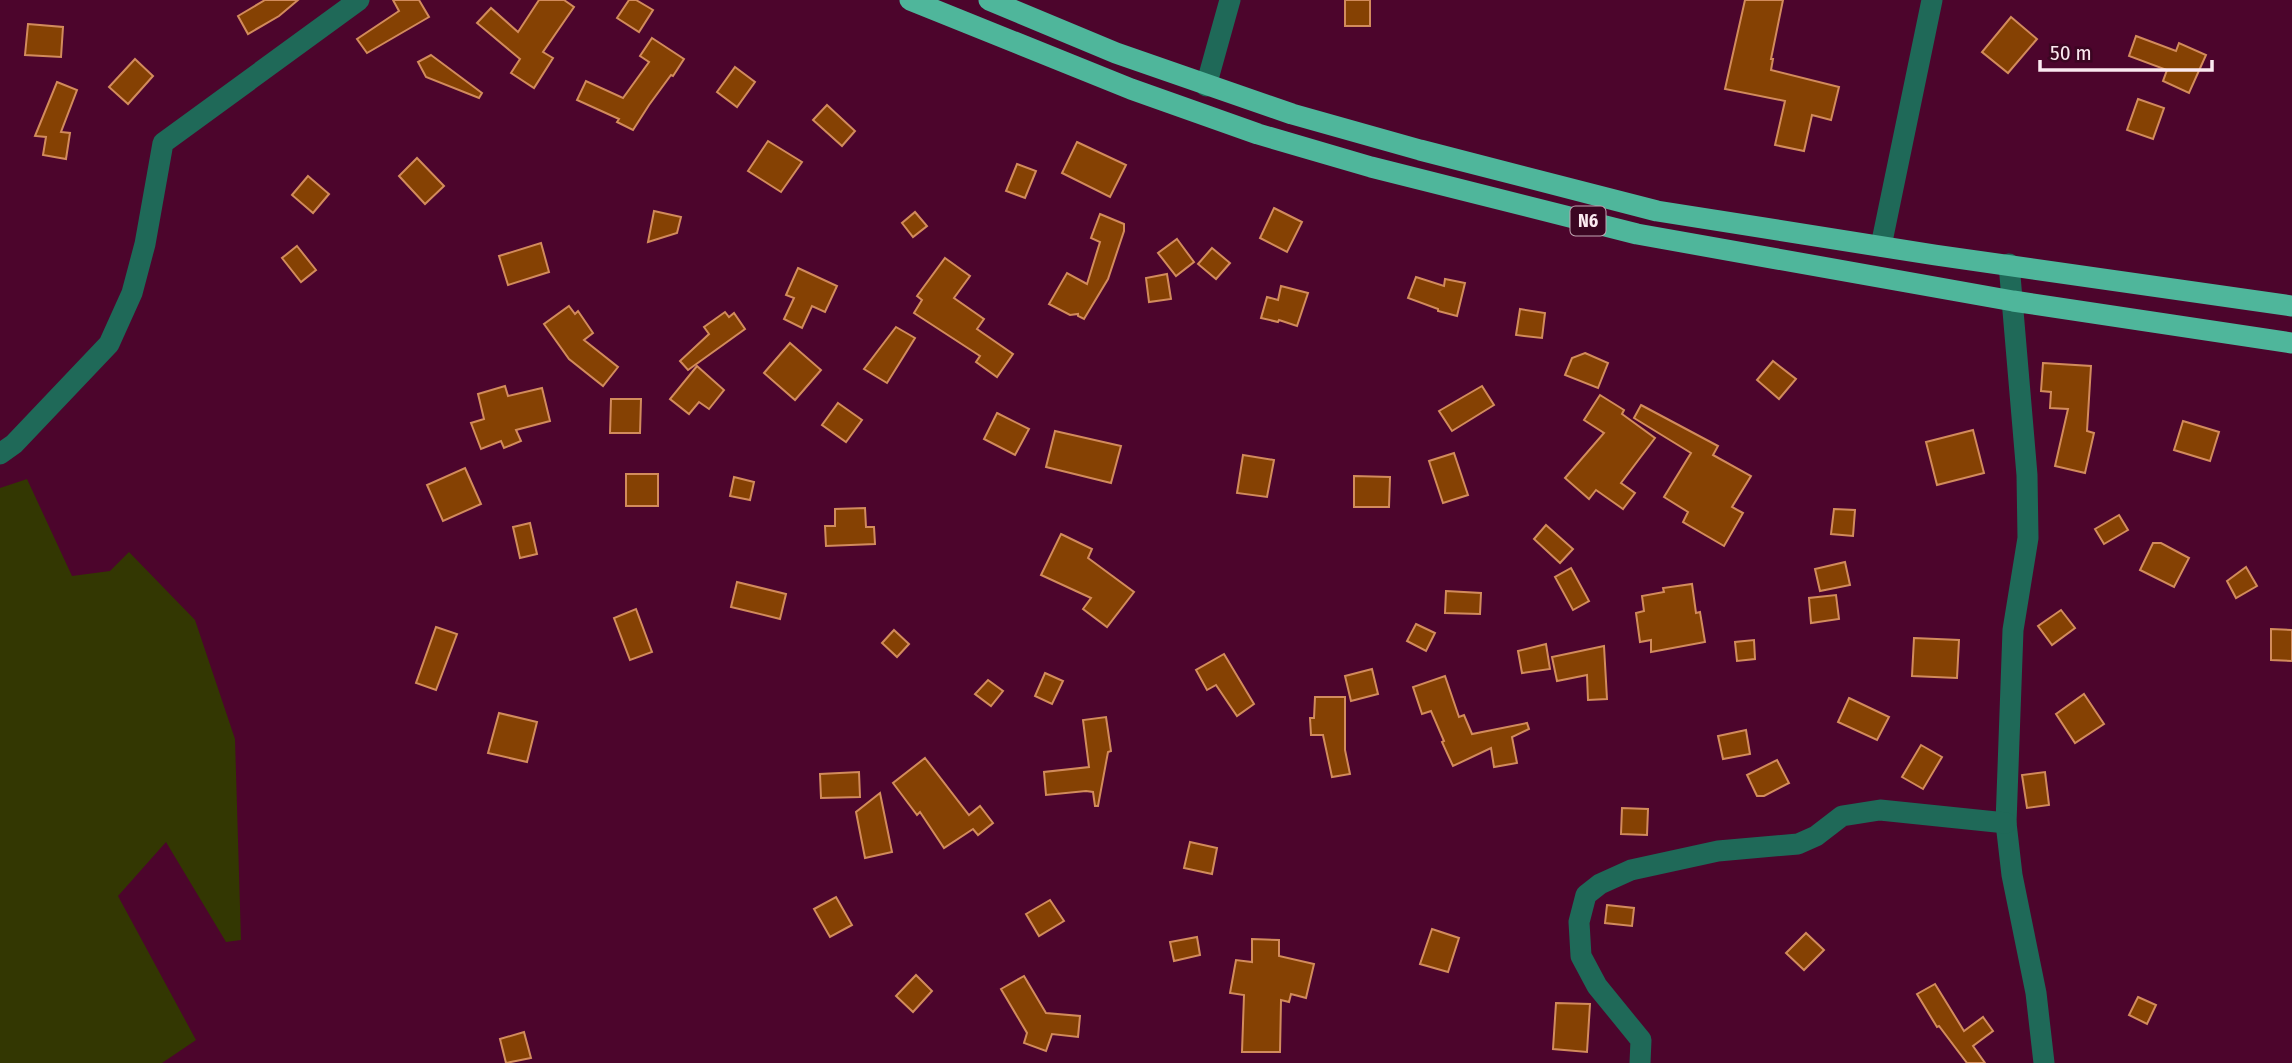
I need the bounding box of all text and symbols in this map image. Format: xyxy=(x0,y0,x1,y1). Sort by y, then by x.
scale bar xyxy=(2040,28,2212,72)
text: 50 m xyxy=(2050,40,2092,66)
road number: N6 xyxy=(1570,206,1606,236)

